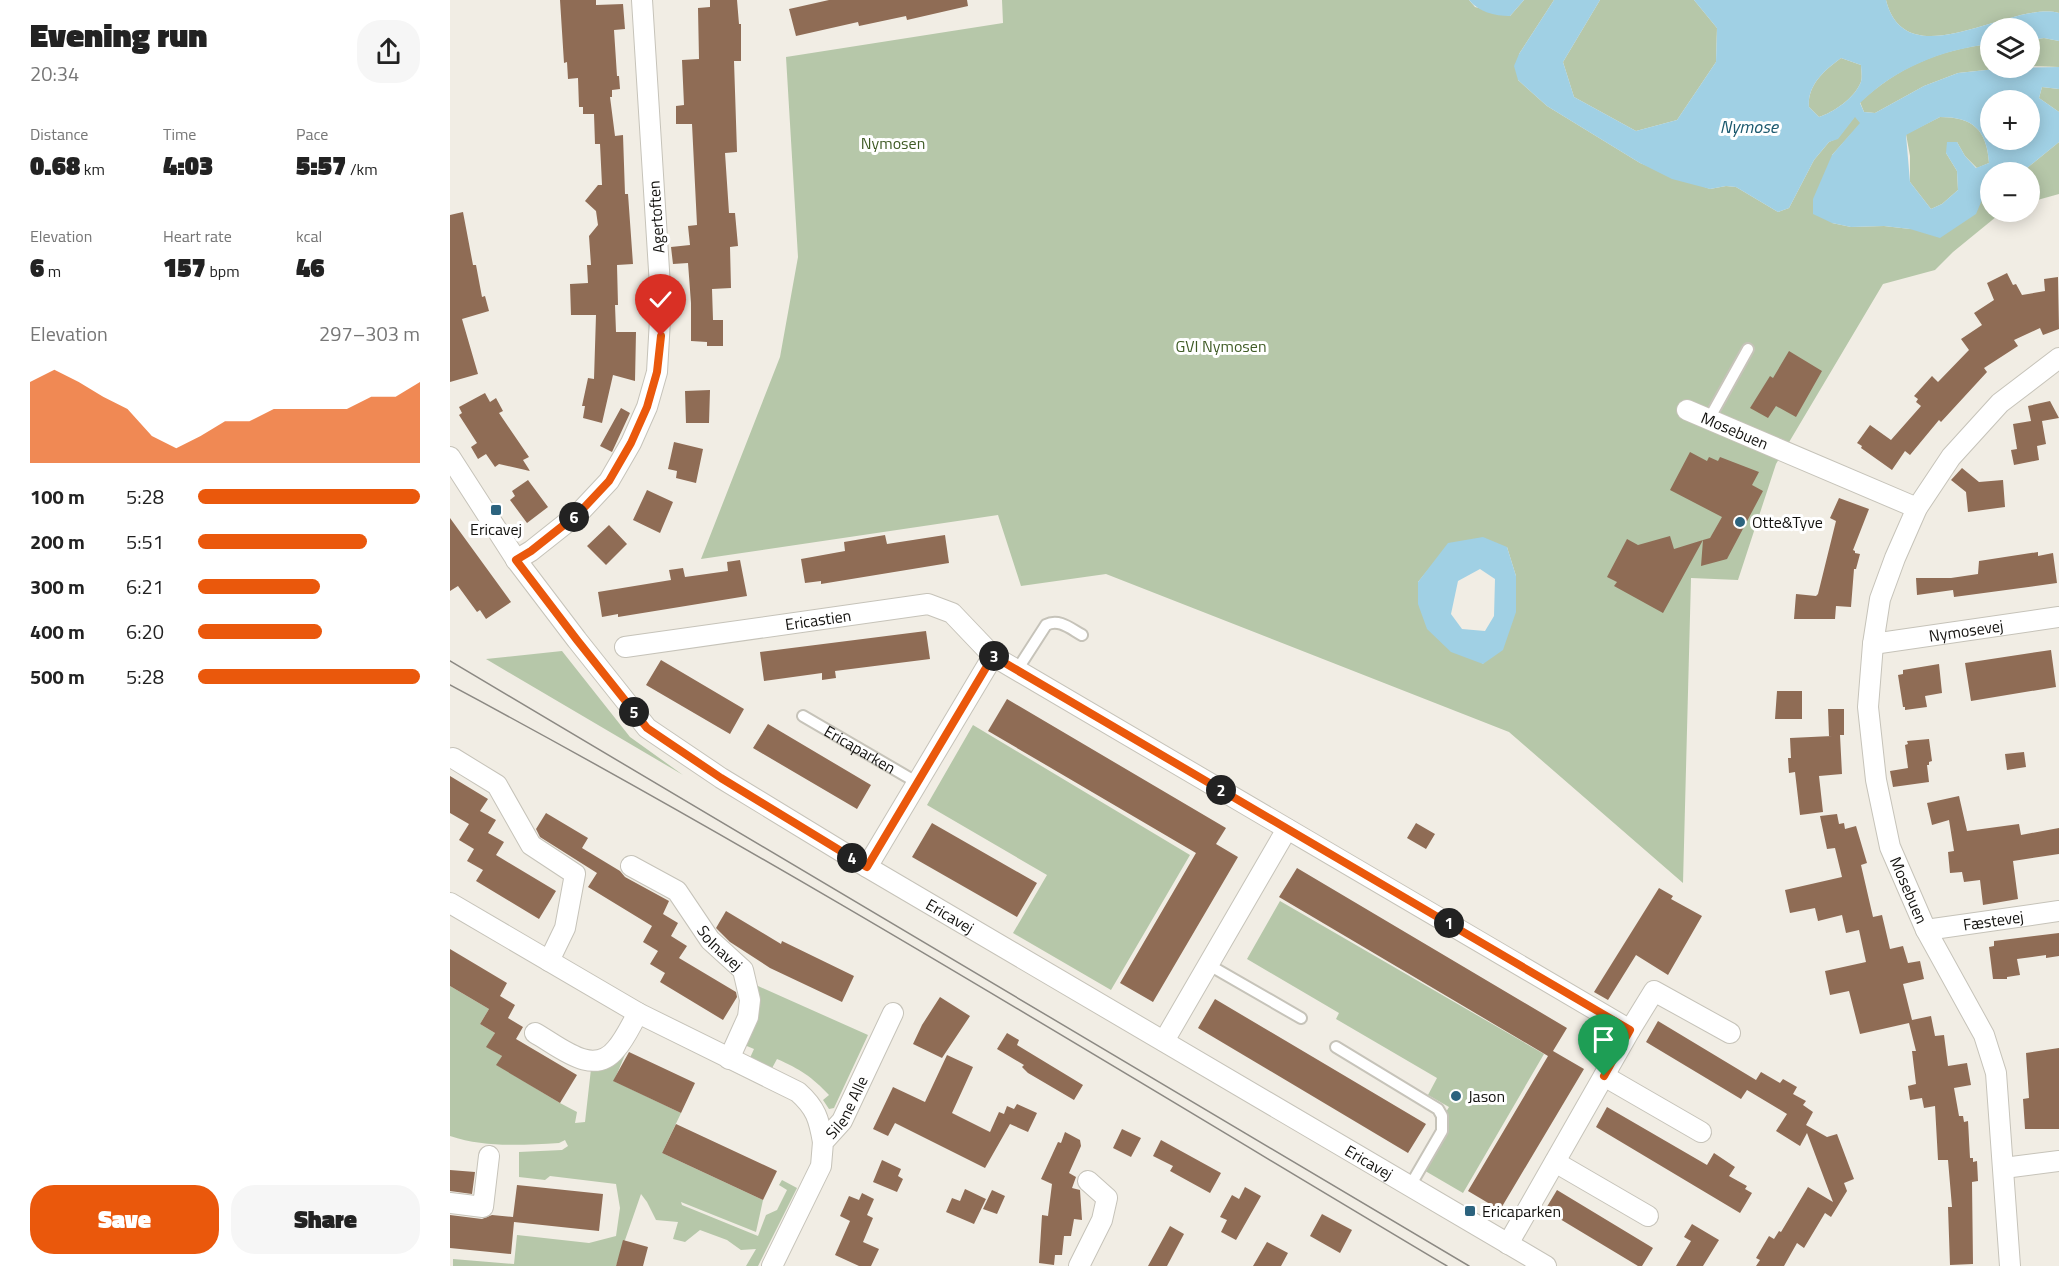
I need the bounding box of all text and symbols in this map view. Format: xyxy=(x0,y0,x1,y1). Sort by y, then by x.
text: Evening run xyxy=(30,10,207,60)
map controls xyxy=(1980,18,2040,222)
button: layers xyxy=(1980,18,2040,78)
button: share xyxy=(357,20,420,83)
text: 20:34 xyxy=(30,58,79,89)
button: + xyxy=(1980,90,2040,150)
water label: Nymose xyxy=(1720,113,1780,140)
text: Distance xyxy=(30,122,88,146)
text: Time xyxy=(163,122,196,146)
text: Pace xyxy=(296,122,328,146)
park label: Nymosen xyxy=(861,131,925,155)
text: 0.68 xyxy=(30,146,80,185)
text: 4:03 xyxy=(163,146,213,185)
text: 5:57 xyxy=(296,146,346,185)
text: km xyxy=(80,157,105,181)
text: /km xyxy=(346,157,378,181)
button: − xyxy=(1980,162,2040,222)
street label: Agertoften xyxy=(641,180,671,254)
text: Elevation xyxy=(30,224,92,248)
text: Heart rate xyxy=(163,224,232,248)
text: kcal xyxy=(296,224,322,248)
text: 6 xyxy=(30,248,44,287)
text: 157 xyxy=(163,248,206,287)
text: 46 xyxy=(296,248,325,287)
text: m xyxy=(44,259,61,283)
text: bpm xyxy=(206,259,240,283)
pin xyxy=(635,274,686,336)
icon: check xyxy=(644,283,677,316)
text: Elevation xyxy=(30,318,108,349)
text: 297–303 m xyxy=(319,318,420,349)
park label: GVI Nymosen xyxy=(1176,334,1266,358)
street label: Mosebuen xyxy=(1697,405,1772,455)
text: 100 m xyxy=(30,481,85,512)
text: 5:28 xyxy=(126,481,164,512)
pin: 6 xyxy=(559,502,589,532)
marker: Ericavej xyxy=(489,503,503,517)
text: 6 xyxy=(570,505,578,529)
place label: Otte&Tyve xyxy=(1752,510,1823,534)
marker: Otte&Tyve xyxy=(1733,515,1747,529)
place label: Ericavej xyxy=(470,517,522,541)
text: 200 m xyxy=(30,526,85,557)
text: 5:51 xyxy=(126,526,164,557)
text: 300 m xyxy=(30,571,85,602)
text: 6:21 xyxy=(126,571,164,602)
street label: Ericastien xyxy=(784,603,853,636)
street label: Nymosevej xyxy=(1927,613,2005,648)
text: 400 m xyxy=(30,616,85,647)
text: 6:20 xyxy=(126,616,164,647)
pin: 3 xyxy=(979,641,1009,671)
text: 3 xyxy=(990,644,998,668)
text: 500 m xyxy=(30,661,85,692)
text: 5:28 xyxy=(126,661,164,692)
pin: 5 xyxy=(619,697,649,727)
text: 5 xyxy=(630,700,638,724)
street label: Ericaparken xyxy=(820,719,900,780)
pin: 2 xyxy=(1206,775,1236,805)
text: 2 xyxy=(1217,778,1225,802)
pin: 4 xyxy=(837,843,867,873)
text: 4 xyxy=(848,846,856,870)
street label: Mosebuen xyxy=(1884,853,1934,927)
street label: Ericavej xyxy=(922,892,979,939)
street label: Fæstevej xyxy=(1961,904,2025,937)
pin: 1 xyxy=(1434,908,1464,938)
text: 1 xyxy=(1445,911,1453,935)
street label: Solnavej xyxy=(691,920,748,976)
pin xyxy=(1578,1014,1629,1076)
icon: arrive xyxy=(1587,1023,1620,1056)
street label: Silene Alle xyxy=(819,1072,874,1144)
place label: Jason xyxy=(1468,1084,1505,1108)
marker: Jason xyxy=(1449,1089,1463,1103)
street label: Ericavej xyxy=(1341,1139,1398,1186)
button: Save xyxy=(30,1185,219,1254)
button: Share xyxy=(231,1185,420,1254)
place label: Ericaparken xyxy=(1482,1199,1561,1223)
marker: Ericaparken xyxy=(1463,1204,1477,1218)

